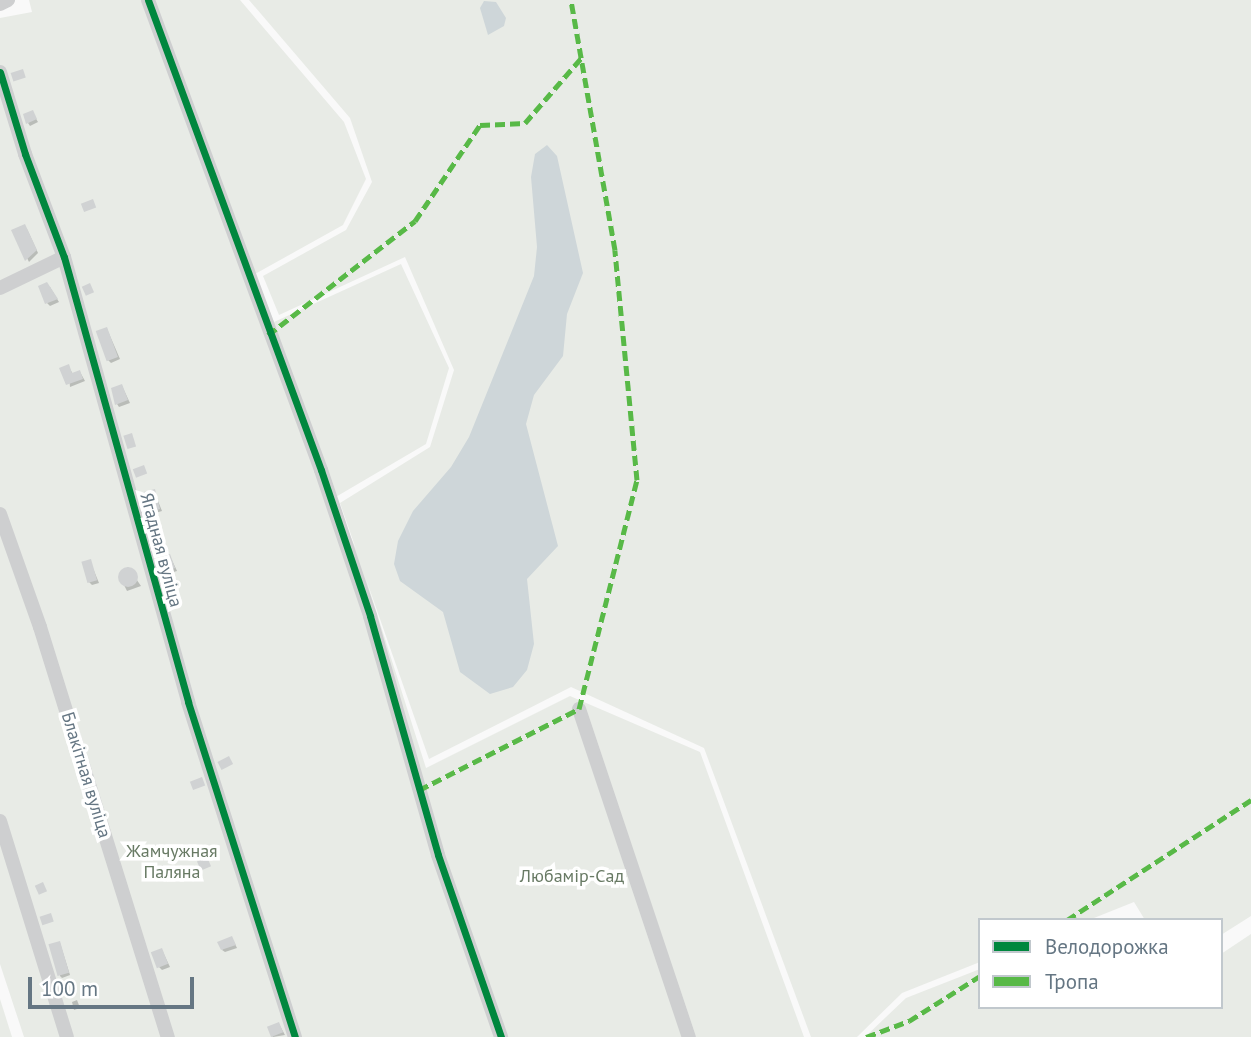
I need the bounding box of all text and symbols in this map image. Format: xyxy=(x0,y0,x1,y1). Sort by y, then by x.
street label: Ягадная вуліца xyxy=(135,491,187,609)
street label: Блакітная вуліца xyxy=(57,710,115,840)
park label: Жамчужная Паляна xyxy=(126,841,218,884)
park label: Любамір-Сад xyxy=(520,865,624,887)
legend xyxy=(978,918,1223,1009)
text: Велодорожка xyxy=(1045,933,1169,960)
scale bar xyxy=(32,964,198,1008)
text: Тропа xyxy=(1045,968,1099,995)
text: 100 m xyxy=(41,975,98,1002)

